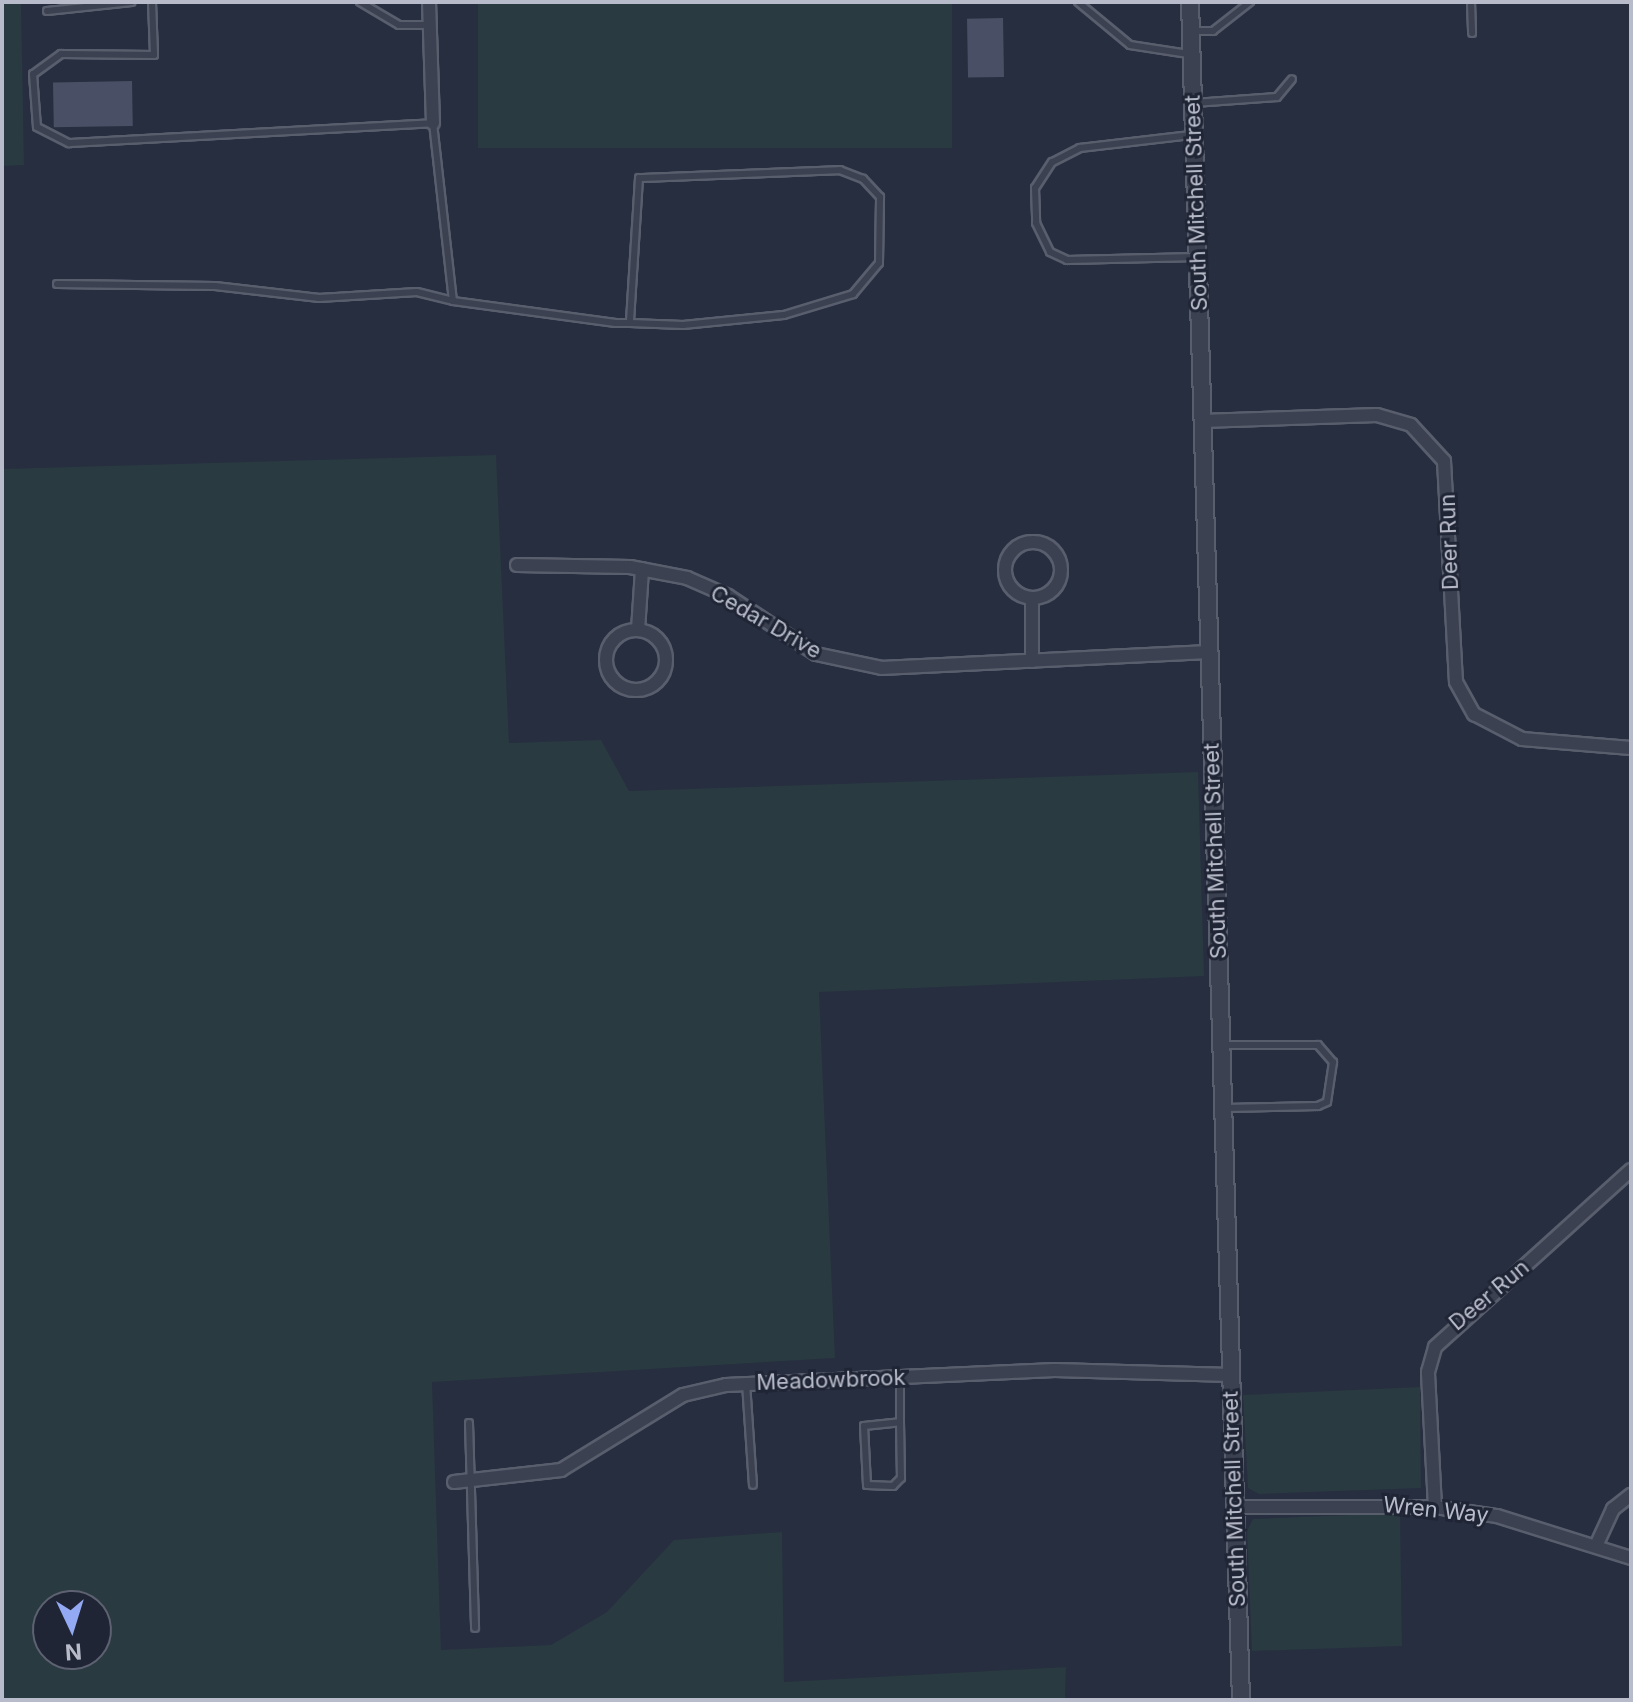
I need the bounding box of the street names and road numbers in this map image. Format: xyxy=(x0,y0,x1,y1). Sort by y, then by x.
street label: South Mitchell Street xyxy=(1179,94,1213,312)
street label: Deer Run xyxy=(1434,493,1464,591)
street label: Cedar Drive xyxy=(706,580,826,664)
street label: South Mitchell Street xyxy=(1198,742,1232,960)
street label: Deer Run xyxy=(1444,1254,1534,1336)
street label: Meadowbrook xyxy=(756,1364,906,1396)
street label: South Mitchell Street xyxy=(1217,1390,1251,1608)
street label: Wren Way xyxy=(1382,1491,1490,1529)

